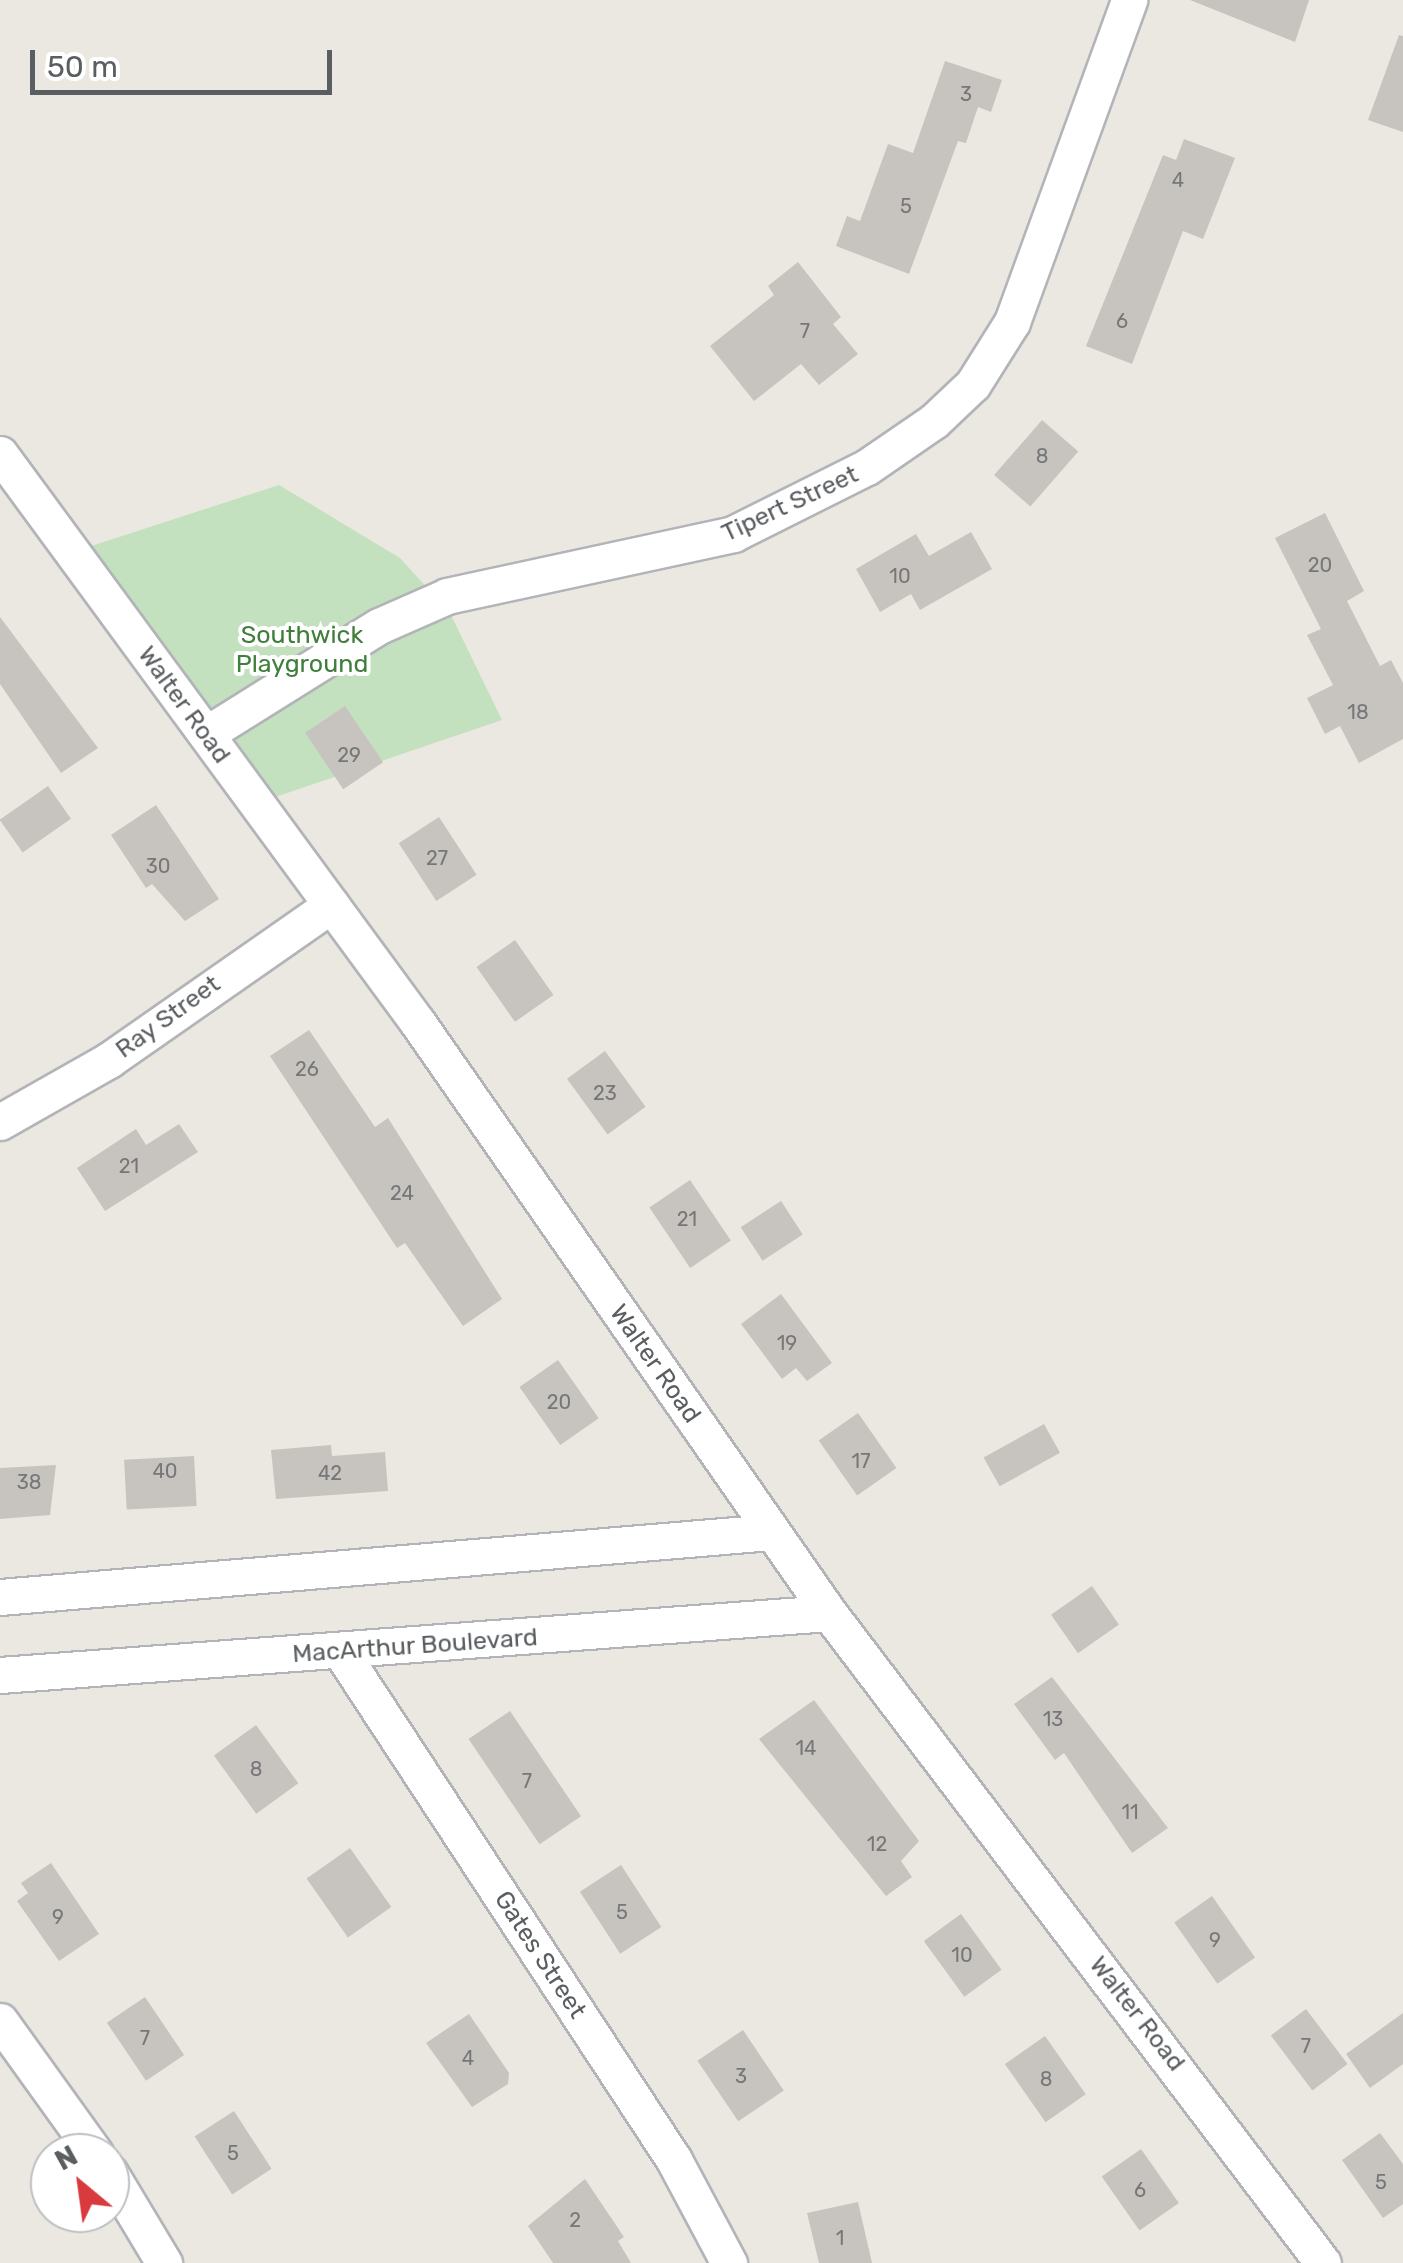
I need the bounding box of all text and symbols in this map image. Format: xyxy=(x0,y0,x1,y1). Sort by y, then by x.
scale bar xyxy=(35,30,338,92)
text: 50 m xyxy=(47,49,118,85)
house number: 3 xyxy=(960,82,972,106)
house number: 4 xyxy=(1172,168,1184,192)
house number: 5 xyxy=(900,194,912,218)
house number: 6 xyxy=(1116,309,1128,333)
house number: 7 xyxy=(800,319,810,343)
house number: 8 xyxy=(1036,444,1048,468)
street label: Tipert Street xyxy=(717,459,863,549)
house number: 20 xyxy=(1308,553,1332,577)
house number: 10 xyxy=(889,564,911,588)
park label: Southwick Playground xyxy=(236,621,368,680)
street label: Walter Road xyxy=(131,640,237,770)
house number: 18 xyxy=(1347,700,1369,724)
house number: 29 xyxy=(337,743,361,767)
house number: 27 xyxy=(426,846,448,870)
house number: 30 xyxy=(146,854,170,878)
street label: Ray Street xyxy=(110,969,226,1065)
house number: 26 xyxy=(295,1057,319,1081)
house number: 23 xyxy=(593,1081,617,1105)
house number: 21 xyxy=(119,1154,139,1178)
house number: 24 xyxy=(390,1181,414,1205)
house number: 21 xyxy=(677,1207,697,1231)
street label: Walter Road xyxy=(603,1299,707,1429)
house number: 19 xyxy=(777,1331,797,1355)
house number: 20 xyxy=(547,1390,571,1414)
house number: 17 xyxy=(852,1449,870,1473)
house number: 40 xyxy=(152,1459,178,1483)
house number: 42 xyxy=(318,1461,342,1485)
house number: 38 xyxy=(17,1470,41,1494)
street label: MacArthur Boulevard xyxy=(291,1622,539,1670)
house number: 13 xyxy=(1043,1707,1063,1731)
house number: 14 xyxy=(796,1736,816,1760)
house number: 8 xyxy=(250,1757,262,1781)
house number: 7 xyxy=(522,1769,532,1793)
house number: 11 xyxy=(1121,1800,1139,1824)
house number: 12 xyxy=(867,1832,887,1856)
street label: Gates Street xyxy=(488,1886,592,2024)
house number: 5 xyxy=(616,1900,628,1924)
house number: 9 xyxy=(52,1905,64,1929)
house number: 9 xyxy=(1209,1928,1221,1952)
house number: 10 xyxy=(951,1943,973,1967)
street label: Walter Road xyxy=(1083,1950,1191,2078)
house number: 7 xyxy=(140,2026,150,2050)
house number: 7 xyxy=(1301,2034,1311,2058)
house number: 4 xyxy=(462,2046,474,2070)
house number: 3 xyxy=(735,2064,747,2088)
house number: 8 xyxy=(1040,2067,1052,2091)
north arrow xyxy=(30,2133,130,2233)
text: N xyxy=(49,2139,83,2177)
house number: 5 xyxy=(227,2141,239,2165)
house number: 5 xyxy=(1375,2170,1387,2194)
house number: 6 xyxy=(1134,2178,1146,2202)
house number: 2 xyxy=(569,2208,581,2232)
house number: 1 xyxy=(836,2226,844,2250)

